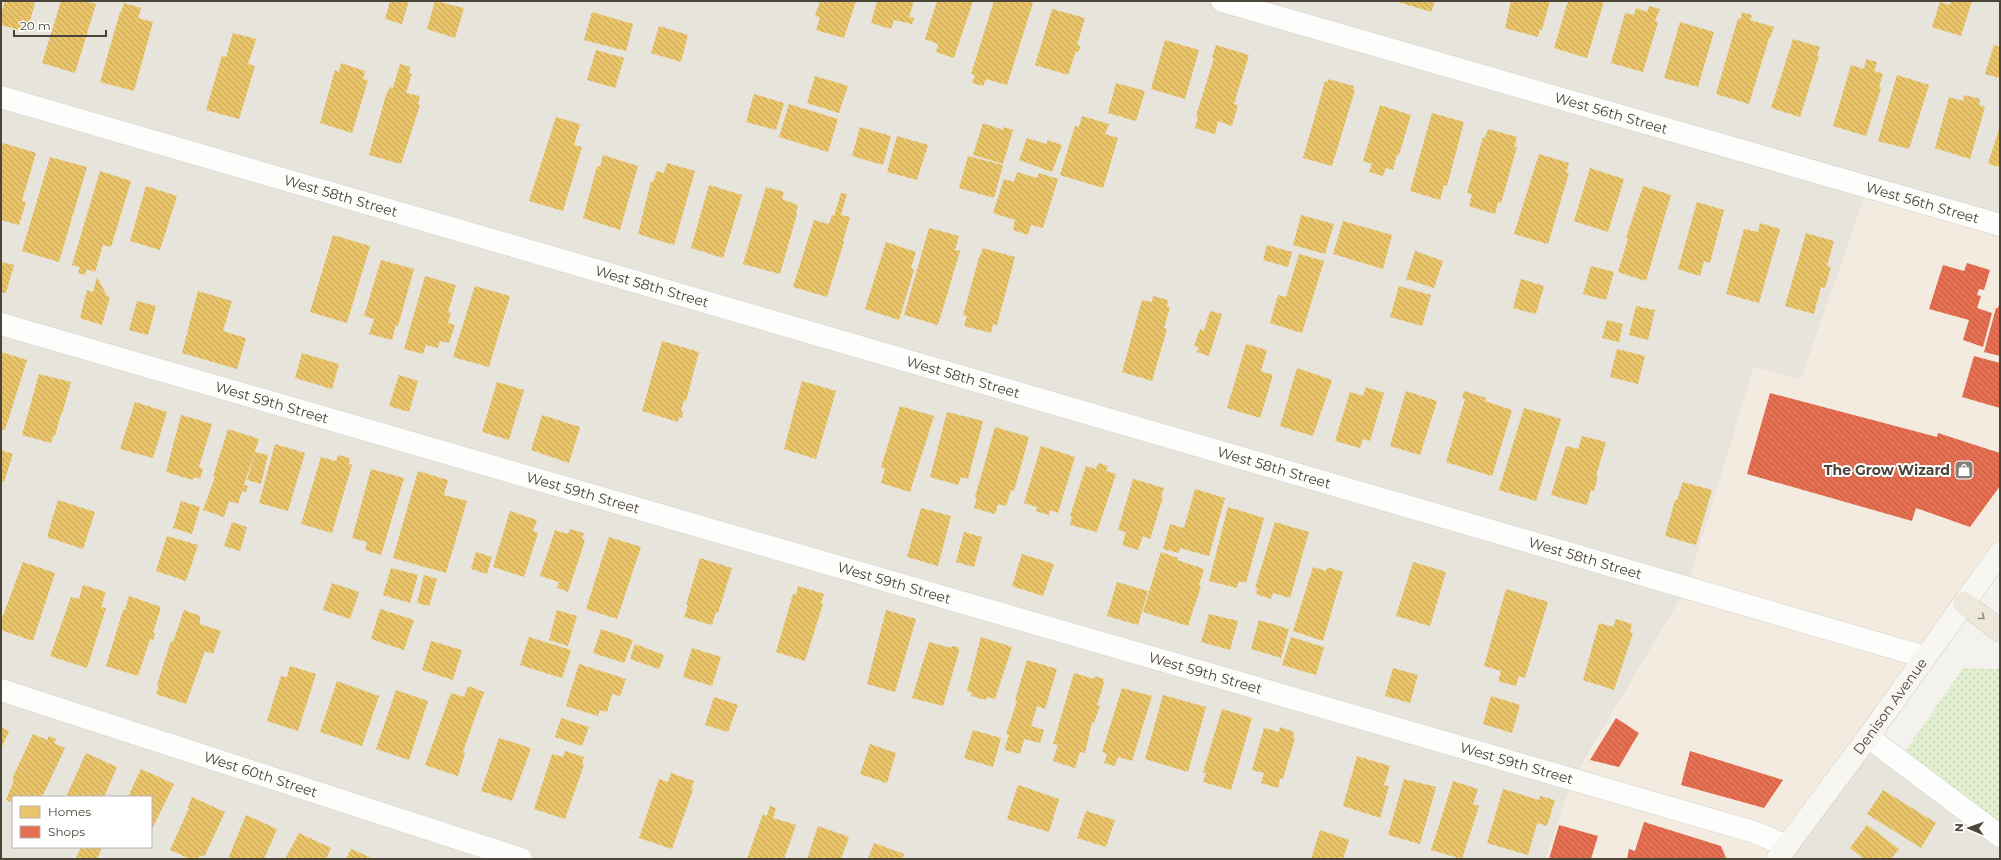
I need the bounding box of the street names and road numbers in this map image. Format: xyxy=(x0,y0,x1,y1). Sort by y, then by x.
street label: West 56th Street xyxy=(1552,88,1670,138)
street label: West 58th Street xyxy=(282,171,400,221)
street label: West 56th Street xyxy=(1864,178,1982,228)
street label: West 58th Street xyxy=(593,261,711,312)
street label: West 58th Street xyxy=(904,352,1022,402)
street label: West 59th Street xyxy=(213,378,331,428)
street label: West 58th Street xyxy=(1215,443,1333,493)
street label: West 59th Street xyxy=(524,468,642,518)
street label: West 58th Street xyxy=(1526,533,1645,583)
street label: West 59th Street xyxy=(835,558,953,608)
street label: West 59th Street xyxy=(1147,648,1265,698)
street label: Denison Avenue xyxy=(1849,654,1931,758)
street label: West 59th Street xyxy=(1458,738,1576,788)
street label: West 60th Street xyxy=(201,747,320,801)

